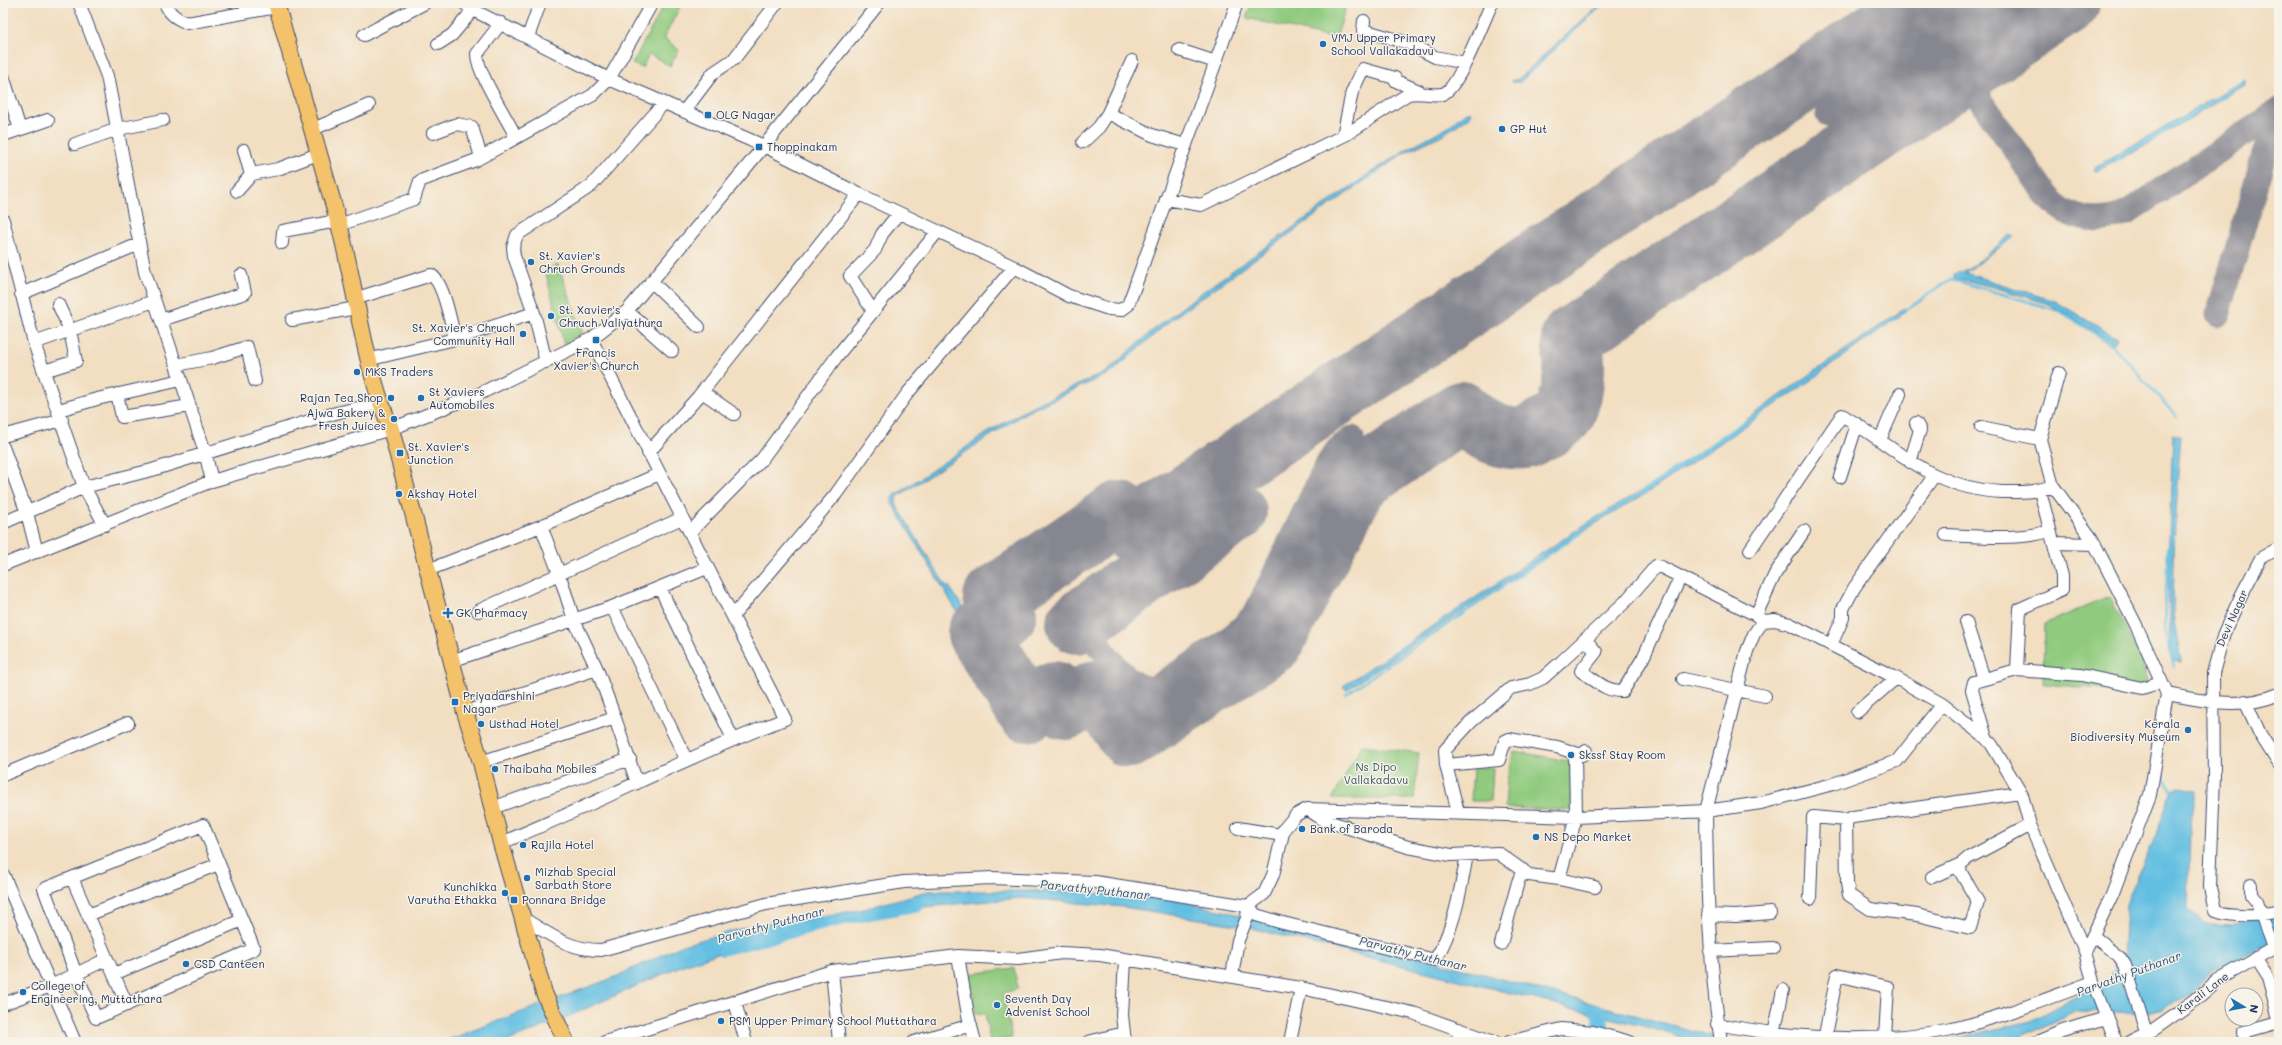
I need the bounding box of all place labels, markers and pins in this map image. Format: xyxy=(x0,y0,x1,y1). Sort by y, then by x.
place label: VMJ Upper Primary School Vallakadavu xyxy=(1331,30,1436,58)
marker: VMJ Upper Primary School Vallakadavu xyxy=(1318,39,1328,49)
place label: OLG Nagar xyxy=(716,107,776,122)
marker: OLG Nagar xyxy=(703,110,713,120)
place label: GP Hut xyxy=(1510,121,1547,136)
marker: GP Hut xyxy=(1497,124,1507,134)
place label: Thoppinakam xyxy=(767,139,837,154)
marker: Thoppinakam xyxy=(754,142,764,152)
place label: St. Xavier's Chruch Grounds xyxy=(539,248,625,276)
marker: St. Xavier's Chruch Grounds xyxy=(526,257,536,267)
place label: St. Xavier's Chruch Valiyathura xyxy=(559,302,663,330)
marker: St. Xavier's Chruch Valiyathura xyxy=(546,311,556,321)
place label: St. Xavier's Chruch Community Hall xyxy=(412,320,515,348)
marker: St. Xavier's Chruch Community Hall xyxy=(518,329,528,339)
marker: Francis Xavier's Church xyxy=(591,335,601,345)
place label: Francis Xavier's Church xyxy=(553,345,639,373)
place label: MKS Traders xyxy=(365,364,433,379)
marker: MKS Traders xyxy=(352,367,362,377)
place label: St Xaviers Automobiles xyxy=(429,384,495,412)
place label: Rajan Tea Shop xyxy=(300,390,383,405)
marker: Rajan Tea Shop xyxy=(386,393,396,403)
marker: St Xaviers Automobiles xyxy=(416,393,426,403)
place label: Ajwa Bakery & Fresh Juices xyxy=(307,405,386,433)
marker: Ajwa Bakery & Fresh Juices xyxy=(389,414,399,424)
place label: St. Xavier's Junction xyxy=(408,439,469,467)
marker: St. Xavier's Junction xyxy=(395,448,405,458)
place label: Akshay Hotel xyxy=(407,486,477,501)
marker: Akshay Hotel xyxy=(394,489,404,499)
place label: GK Pharmacy xyxy=(456,605,528,620)
marker: GK Pharmacy xyxy=(443,608,453,618)
place label: Priyadarshini Nagar xyxy=(463,688,535,716)
marker: Priyadarshini Nagar xyxy=(450,697,460,707)
place label: Usthad Hotel xyxy=(489,716,559,731)
place label: Kerala Biodiversity Museum xyxy=(2070,716,2180,744)
marker: Usthad Hotel xyxy=(476,719,486,729)
marker: Kerala Biodiversity Museum xyxy=(2183,725,2193,735)
place label: Skssf Stay Room xyxy=(1579,747,1666,762)
marker: Skssf Stay Room xyxy=(1566,750,1576,760)
place label: Thaibaha Mobiles xyxy=(503,761,597,776)
marker: Thaibaha Mobiles xyxy=(490,764,500,774)
place label: Bank of Baroda xyxy=(1310,821,1393,836)
marker: Bank of Baroda xyxy=(1297,824,1307,834)
place label: NS Depo Market xyxy=(1544,829,1632,844)
marker: NS Depo Market xyxy=(1531,832,1541,842)
place label: Rajila Hotel xyxy=(531,837,594,852)
marker: Rajila Hotel xyxy=(518,840,528,850)
place label: Mizhab Special Sarbath Store xyxy=(535,864,616,892)
marker: Mizhab Special Sarbath Store xyxy=(522,873,532,883)
place label: Kunchikka Varutha Ethakka xyxy=(407,879,497,907)
marker: Kunchikka Varutha Ethakka xyxy=(500,888,510,898)
place label: Ponnara Bridge xyxy=(522,892,606,907)
marker: Ponnara Bridge xyxy=(509,895,519,905)
place label: CSD Canteen xyxy=(194,956,264,971)
marker: CSD Canteen xyxy=(181,959,191,969)
place label: College of Engineering, Muttathara xyxy=(31,978,163,1006)
marker: College of Engineering, Muttathara xyxy=(18,987,28,997)
place label: Seventh Day Advenist School xyxy=(1005,991,1090,1019)
marker: Seventh Day Advenist School xyxy=(992,1000,1002,1010)
place label: PSM Upper Primary School Muttathara xyxy=(729,1013,937,1028)
marker: PSM Upper Primary School Muttathara xyxy=(716,1016,726,1026)

